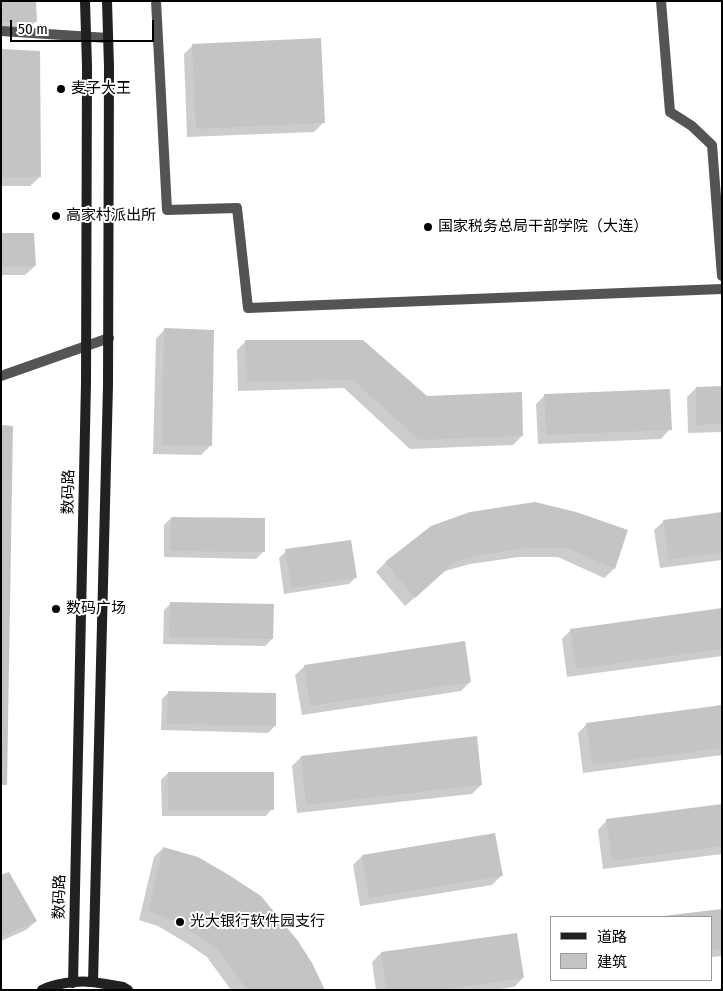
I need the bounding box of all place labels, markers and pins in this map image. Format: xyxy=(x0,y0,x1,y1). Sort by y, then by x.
place label: 麦子大王 xyxy=(71,80,131,98)
marker: 麦子大王 xyxy=(55,83,67,95)
place label: 高家村派出所 xyxy=(66,207,156,225)
marker: 高家村派出所 xyxy=(50,210,62,222)
place label: 国家税务总局干部学院（大连） xyxy=(438,218,648,236)
marker: 国家税务总局干部学院（大连） xyxy=(422,221,434,233)
place label: 数码广场 xyxy=(66,600,126,618)
marker: 数码广场 xyxy=(50,603,62,615)
place label: 光大银行软件园支行 xyxy=(190,913,325,931)
marker: 光大银行软件园支行 xyxy=(174,916,186,928)

